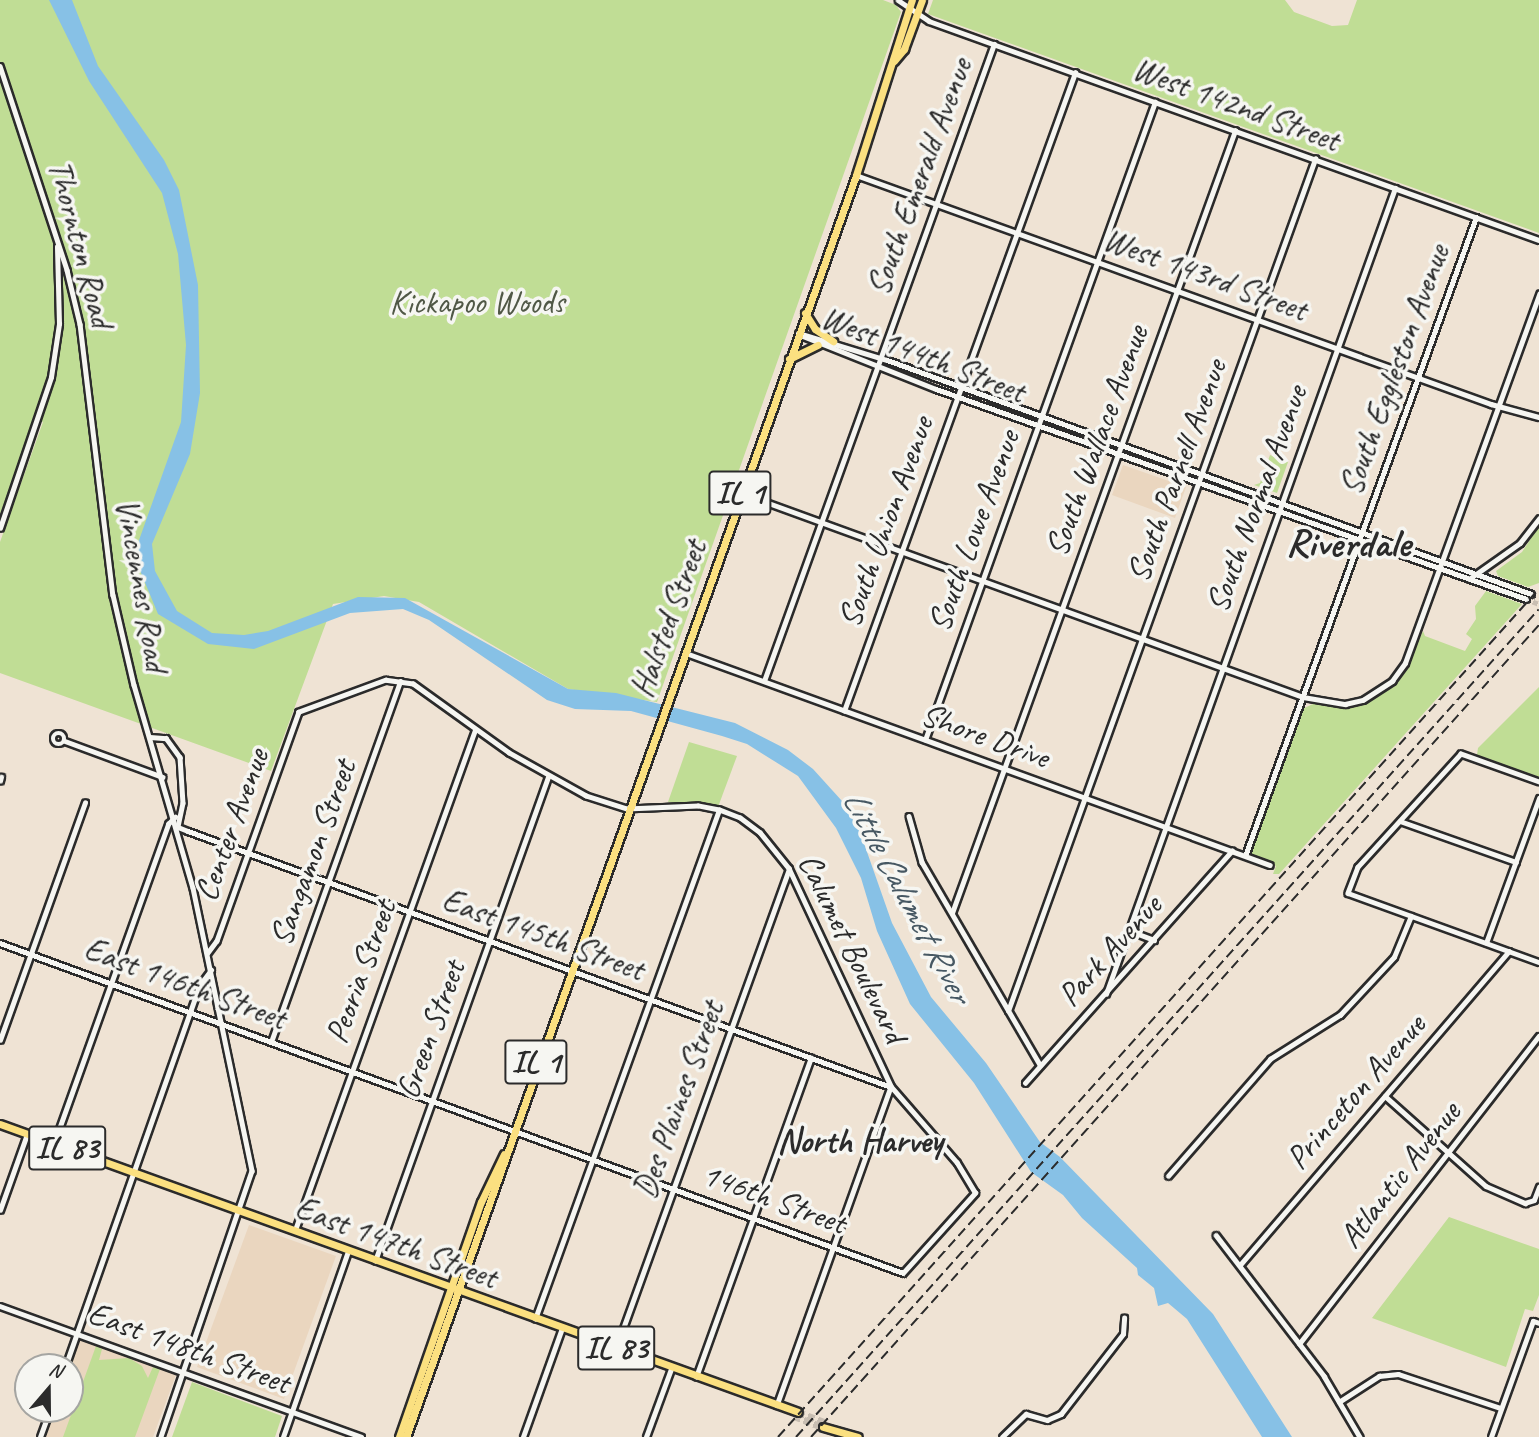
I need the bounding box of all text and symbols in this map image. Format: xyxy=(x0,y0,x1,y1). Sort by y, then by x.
street label: West 142nd Street xyxy=(1127,49,1345,161)
street label: South Emerald Avenue xyxy=(859,54,981,300)
street label: Thornton Road xyxy=(39,157,121,331)
street label: West 143rd Street xyxy=(1098,220,1312,330)
street label: South Eggleston Avenue xyxy=(1331,240,1459,500)
park label: Kickapoo Woods xyxy=(390,283,564,323)
street label: West 144th Street xyxy=(815,298,1031,412)
street label: South Wallace Avenue xyxy=(1037,320,1157,562)
street label: South Parnell Avenue xyxy=(1118,354,1236,588)
street label: South Normal Avenue xyxy=(1197,380,1317,618)
street label: South Union Avenue xyxy=(830,412,942,632)
street label: South Lowe Avenue xyxy=(919,425,1029,637)
road number: IL 1 xyxy=(707,464,773,522)
street label: Vincennes Road xyxy=(106,496,176,674)
district label: Riverdale xyxy=(1286,519,1410,567)
street label: Halsted Street xyxy=(622,535,716,703)
street label: Shore Drive xyxy=(915,695,1055,777)
street label: Center Avenue xyxy=(186,744,278,906)
street label: Sangamon Street xyxy=(261,755,365,951)
water label: Little Calumet River xyxy=(833,782,981,1010)
street label: Calumet Boulevard xyxy=(789,847,915,1049)
street label: East 145th Street xyxy=(436,880,650,990)
street label: Park Avenue xyxy=(1050,887,1170,1015)
street label: Peoria Street xyxy=(317,895,405,1049)
street label: East 146th Street xyxy=(78,929,292,1039)
street label: Green Street xyxy=(388,956,474,1104)
street label: Des Plaines Street xyxy=(625,996,733,1204)
street label: Princeton Avenue xyxy=(1278,1006,1434,1178)
road number: IL 1 xyxy=(503,1034,569,1091)
street label: Atlantic Avenue xyxy=(1331,1094,1469,1256)
road number: IL 83 xyxy=(27,1120,107,1176)
district label: North Harvey xyxy=(777,1120,943,1162)
street label: 146th Street xyxy=(697,1155,851,1243)
street label: East 147th Street xyxy=(289,1188,503,1298)
street label: East 148th Street xyxy=(82,1293,296,1403)
road number: IL 83 xyxy=(576,1320,656,1377)
north arrow xyxy=(14,1353,84,1423)
text: N xyxy=(46,1357,65,1383)

